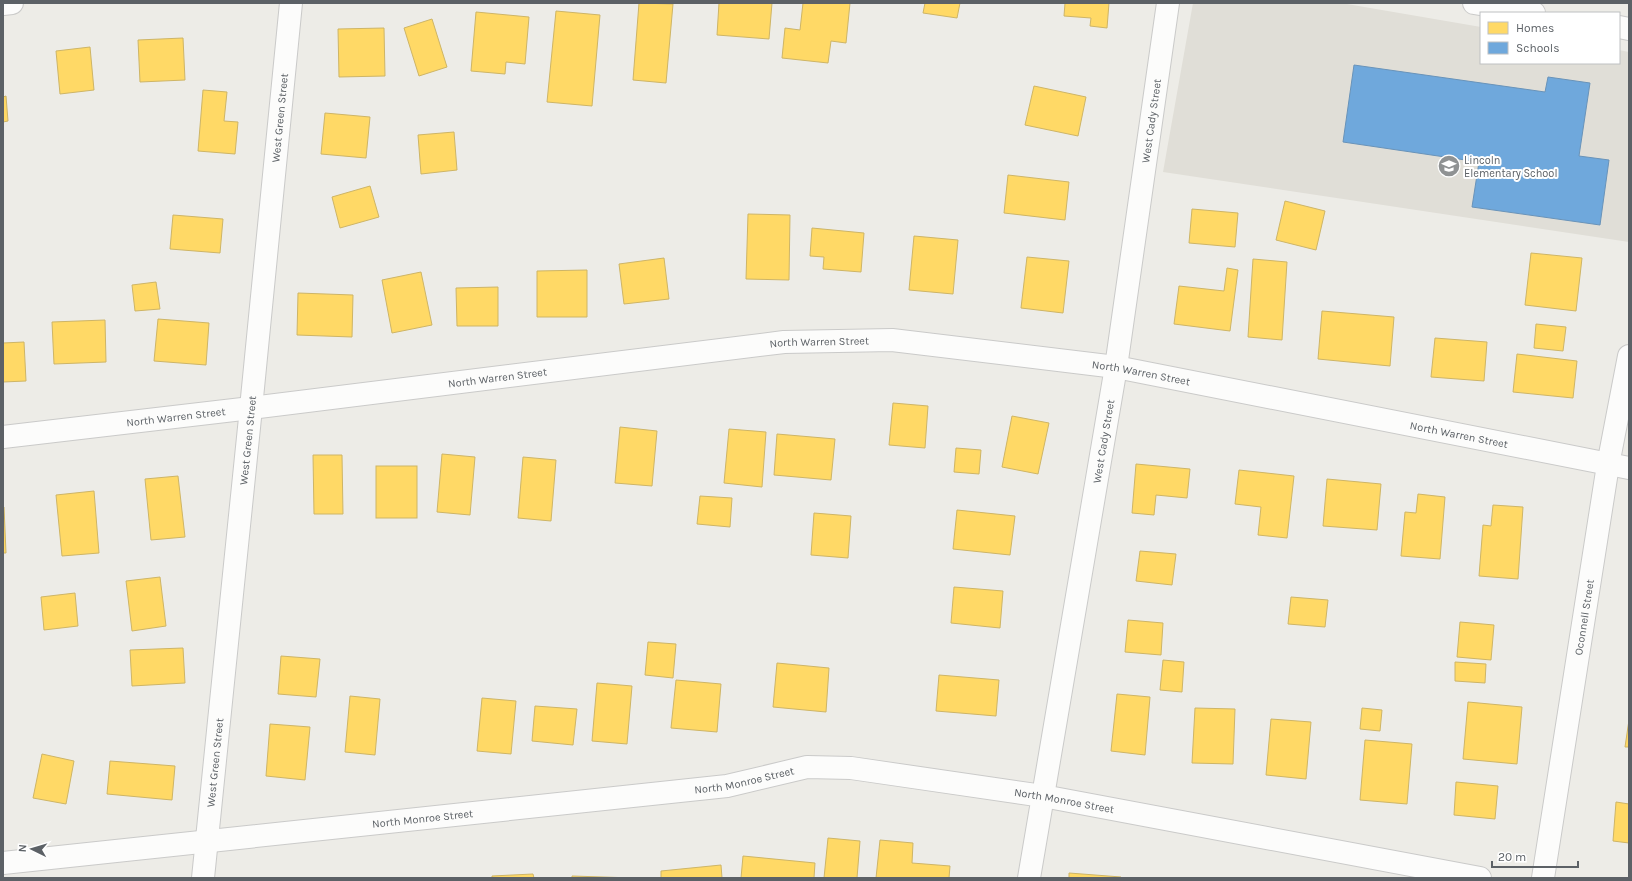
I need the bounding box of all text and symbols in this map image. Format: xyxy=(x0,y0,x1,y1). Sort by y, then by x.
legend xyxy=(1480,12,1620,64)
text: Homes xyxy=(1516,21,1554,35)
text: Schools xyxy=(1516,41,1559,55)
street label: West Green Street xyxy=(269,73,291,163)
street label: West Cady Street xyxy=(1139,78,1164,164)
school or university icon: Lincoln Elementary School xyxy=(1436,153,1462,179)
place label: Lincoln Elementary School xyxy=(1464,154,1557,180)
street label: North Warren Street xyxy=(769,334,869,350)
street label: North Warren Street xyxy=(1091,358,1191,388)
street label: North Warren Street xyxy=(447,365,548,390)
street label: West Green Street xyxy=(237,395,259,485)
street label: West Cady Street xyxy=(1090,398,1117,484)
street label: North Warren Street xyxy=(126,405,226,429)
street label: North Warren Street xyxy=(1409,419,1509,451)
street label: Oconnell Street xyxy=(1572,578,1596,656)
street label: West Green Street xyxy=(204,717,226,808)
street label: North Monroe Street xyxy=(694,764,795,796)
street label: North Monroe Street xyxy=(1013,785,1115,816)
street label: North Monroe Street xyxy=(372,807,474,830)
north arrow xyxy=(12,829,52,869)
scale bar xyxy=(1492,843,1578,869)
text: N xyxy=(16,844,29,853)
text: 20 m xyxy=(1498,850,1526,864)

